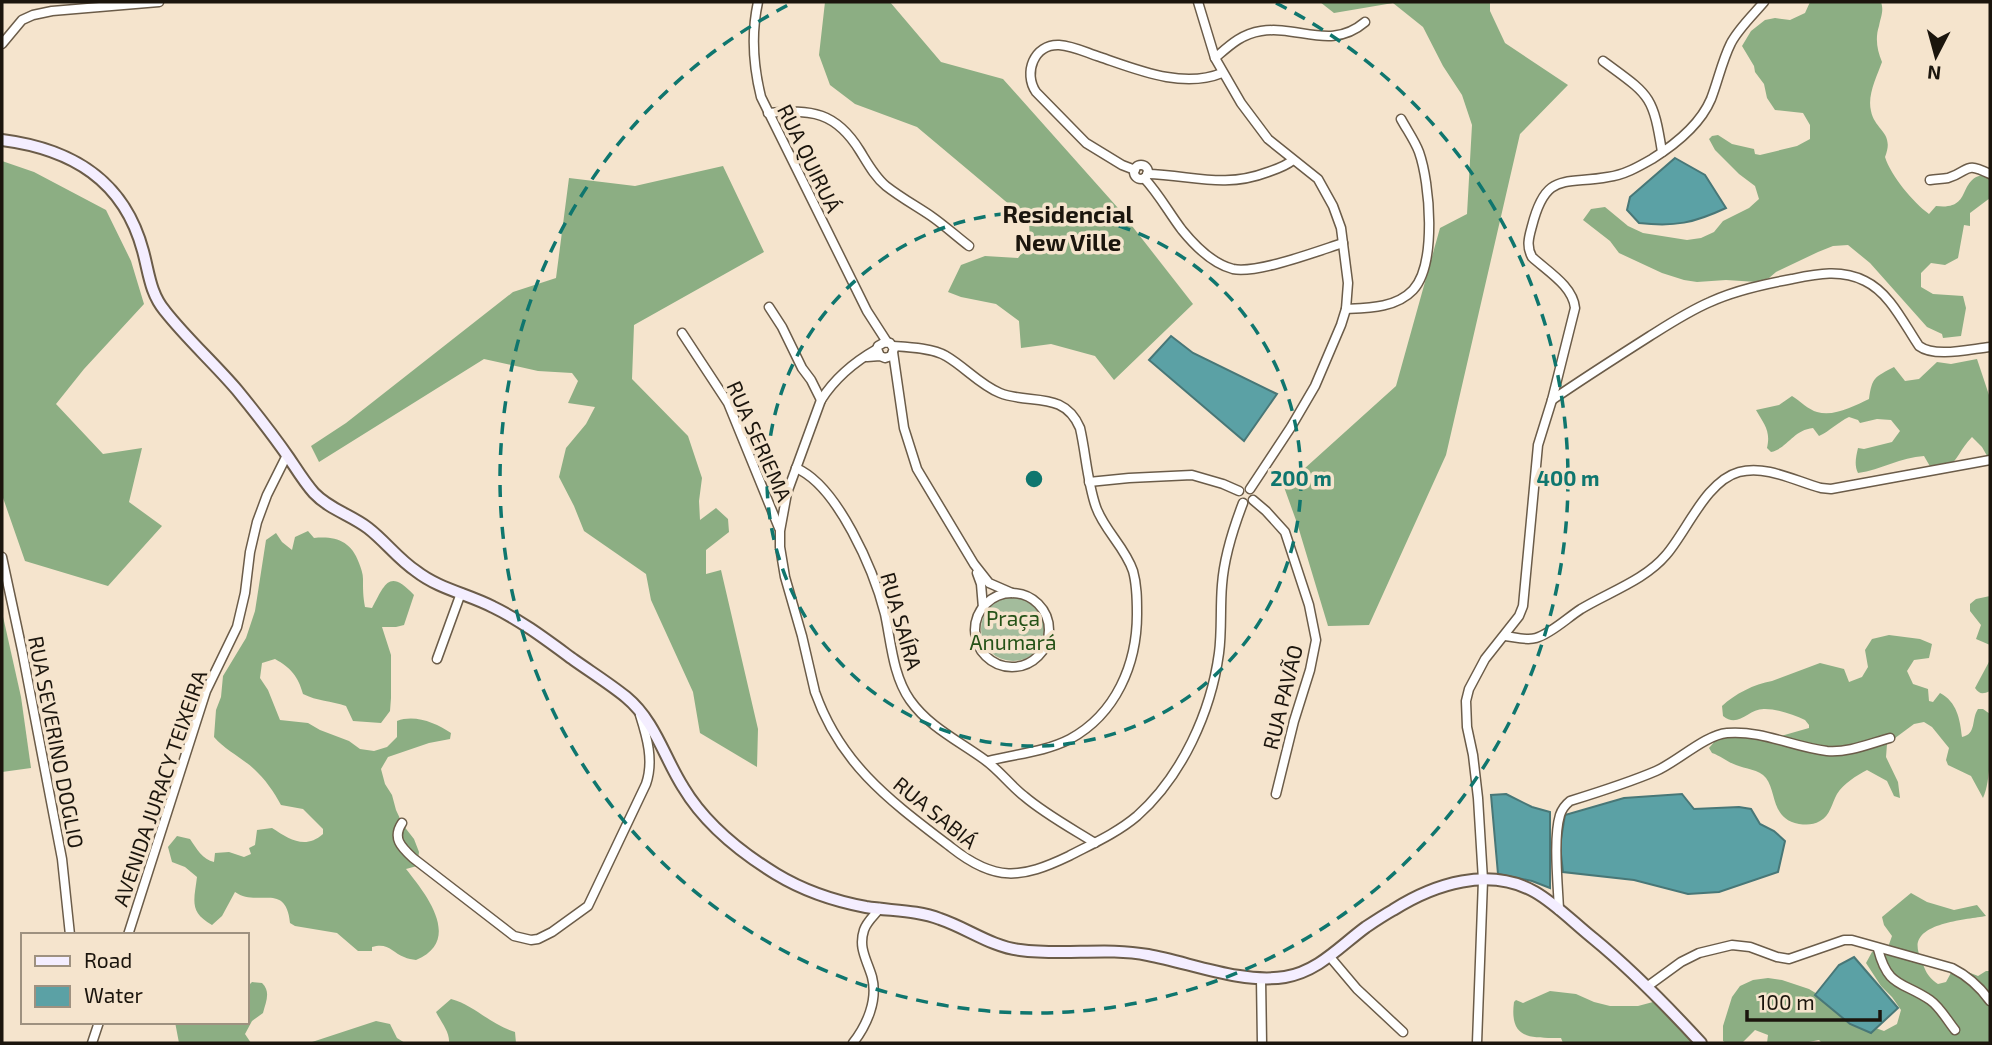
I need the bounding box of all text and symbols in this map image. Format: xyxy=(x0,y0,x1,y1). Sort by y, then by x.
north arrow xyxy=(1901,21,1971,91)
text: N xyxy=(1926,61,1942,86)
street label: RUA QUIRUÁ xyxy=(772,100,847,217)
district label: Residencial New Ville xyxy=(1003,199,1134,256)
street label: RUA SERIEMA xyxy=(722,377,798,505)
text: 200 m xyxy=(1270,465,1332,490)
text: 400 m xyxy=(1537,465,1599,490)
centre of rings xyxy=(1022,467,1046,491)
street label: RUA SAÍRA xyxy=(876,569,928,673)
park label: Praça Anumará xyxy=(969,605,1057,654)
street label: RUA SEVERINO DOGLIO xyxy=(24,634,90,850)
street label: RUA PAVÃO xyxy=(1257,642,1307,752)
street label: AVENIDA JURACY TEIXEIRA xyxy=(107,667,211,909)
street label: RUA SABIÁ xyxy=(889,771,983,853)
legend xyxy=(21,933,248,1024)
text: Road xyxy=(84,947,132,972)
scale bar xyxy=(1747,978,1880,1022)
text: Water xyxy=(84,982,143,1007)
text: 100 m xyxy=(1758,989,1815,1014)

